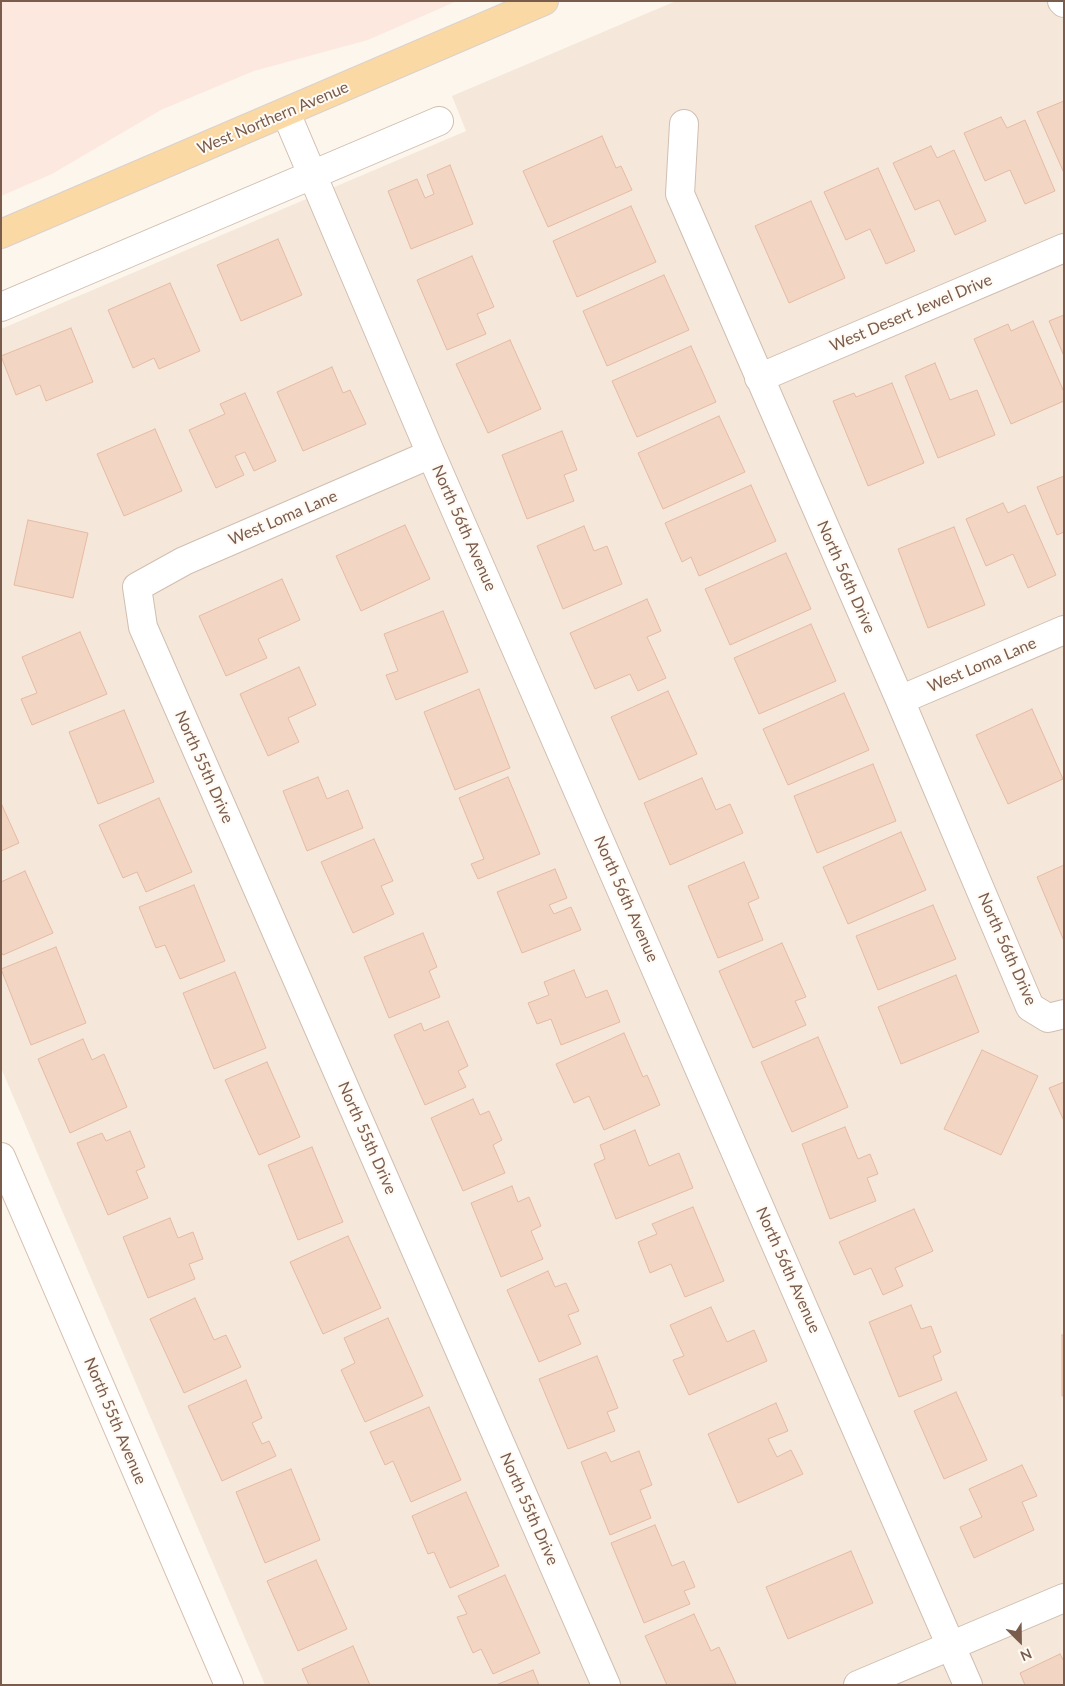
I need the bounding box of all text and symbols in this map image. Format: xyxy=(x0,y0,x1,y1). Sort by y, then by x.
street label: West Northern Avenue xyxy=(194,77,352,159)
street label: West Desert Jewel Drive xyxy=(827,270,995,356)
street label: North 56th Avenue xyxy=(428,462,500,594)
street label: West Loma Lane xyxy=(226,486,340,550)
street label: North 56th Drive xyxy=(813,518,879,636)
street label: West Loma Lane xyxy=(925,633,1039,697)
street label: North 55th Drive xyxy=(171,708,237,826)
street label: North 56th Avenue xyxy=(590,833,662,965)
street label: North 56th Drive xyxy=(974,890,1040,1008)
street label: North 55th Drive xyxy=(334,1079,400,1197)
street label: North 56th Avenue xyxy=(752,1204,824,1336)
street label: North 55th Avenue xyxy=(80,1355,150,1487)
street label: North 55th Drive xyxy=(496,1450,562,1568)
north arrow xyxy=(995,1616,1045,1666)
text: N xyxy=(1018,1645,1034,1665)

